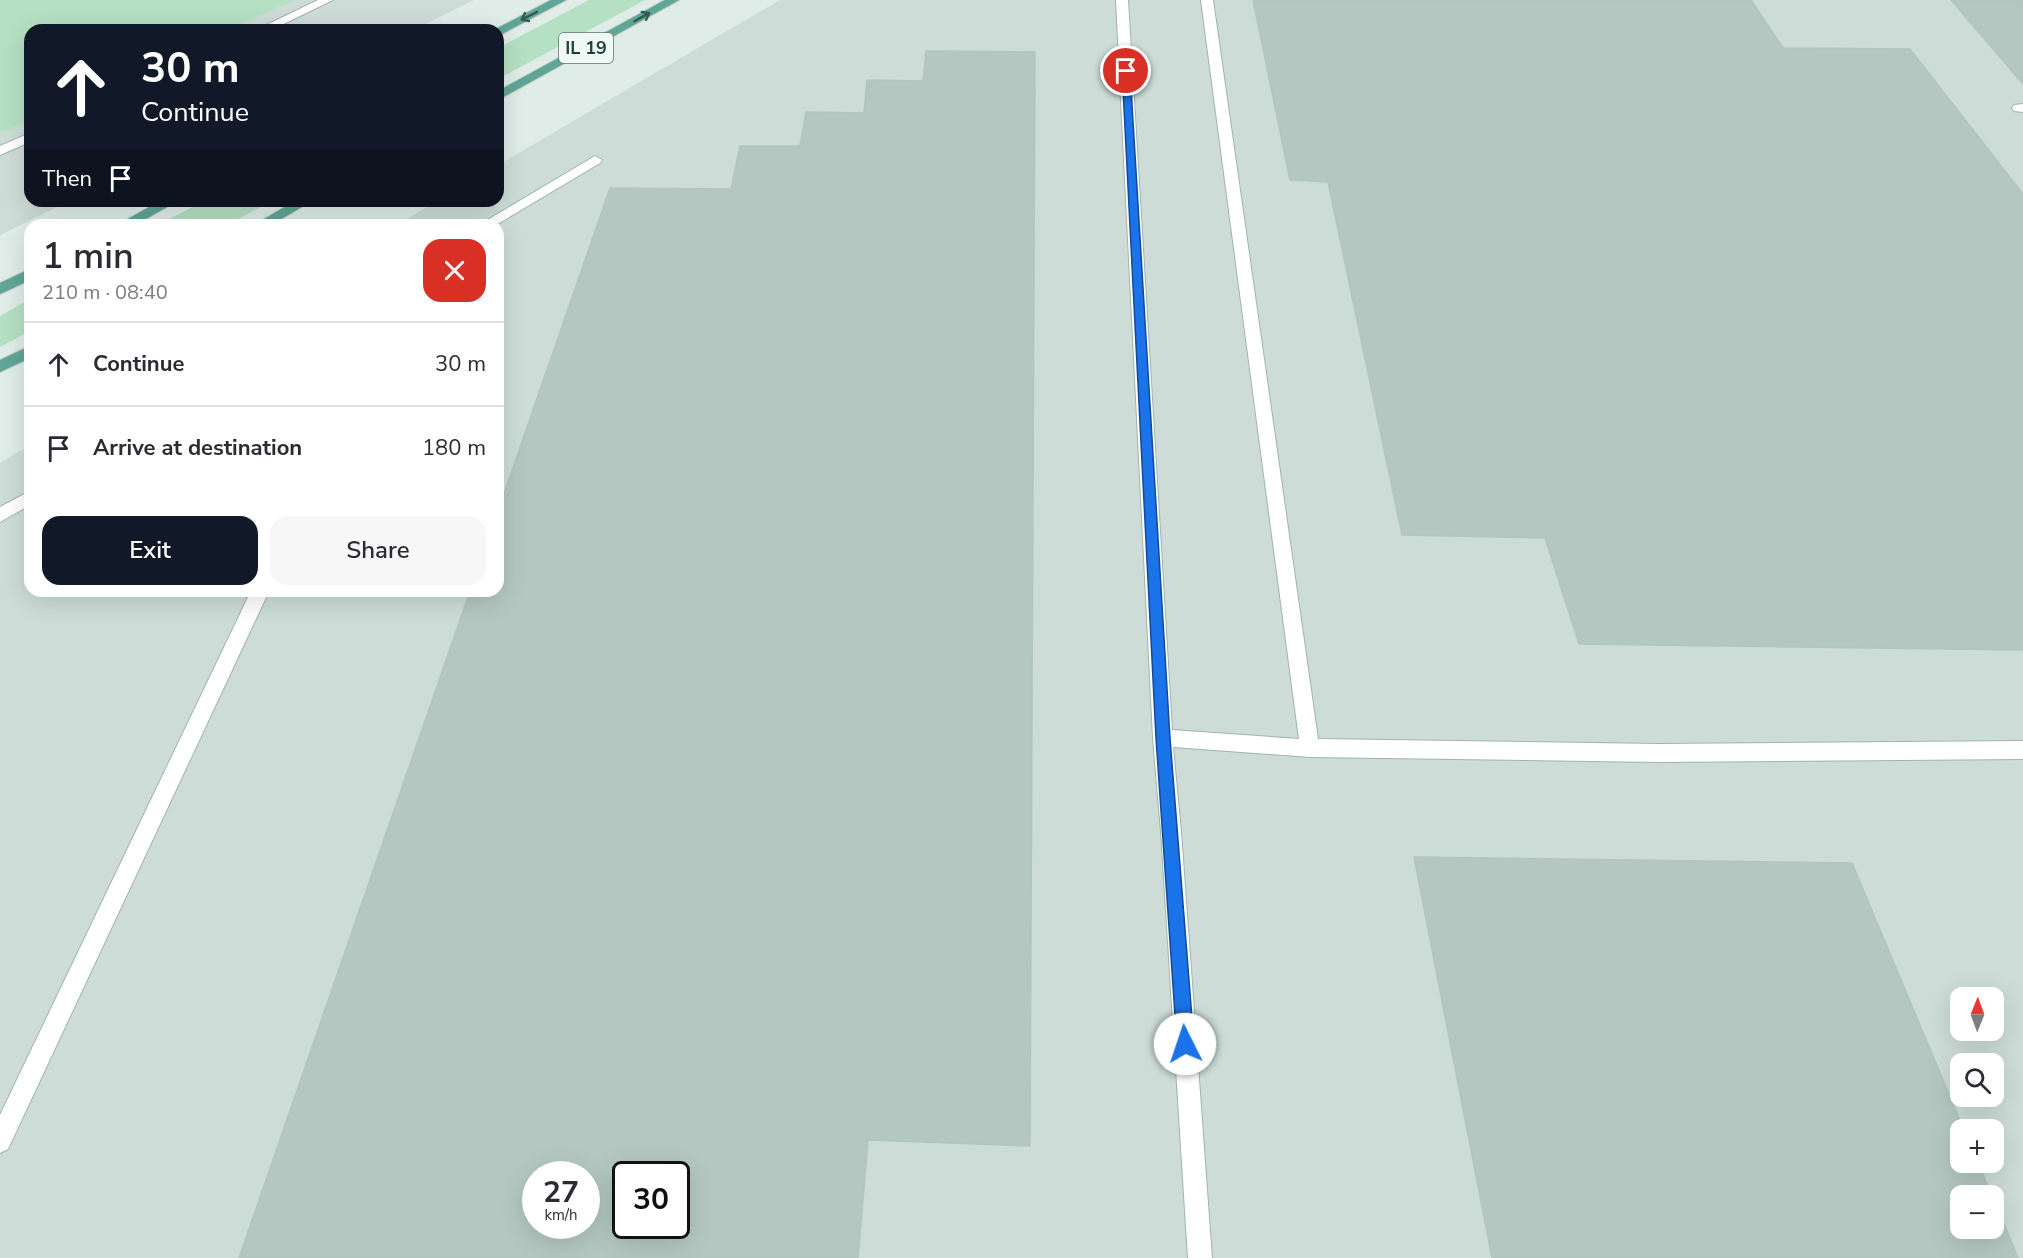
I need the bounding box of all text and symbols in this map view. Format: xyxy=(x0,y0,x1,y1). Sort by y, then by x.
one-way arrow xyxy=(521,11,539,22)
one-way arrow xyxy=(632,11,650,22)
road number: IL 19 xyxy=(559,33,613,63)
text: 30 m xyxy=(141,40,240,97)
pin xyxy=(1100,45,1151,96)
icon: ahead xyxy=(42,48,120,126)
icon: arrive xyxy=(1109,54,1142,87)
text: Continue xyxy=(141,94,249,131)
icon: arrive xyxy=(104,162,137,195)
text: Then xyxy=(42,164,92,194)
text: 1 min xyxy=(42,232,134,281)
button: close xyxy=(423,239,486,302)
text: 210 m · 08:40 xyxy=(42,279,168,306)
icon: ahead xyxy=(42,348,75,381)
text: Continue xyxy=(93,349,184,379)
text: 30 m xyxy=(435,349,486,379)
icon: arrive xyxy=(42,432,75,465)
text: Arrive at destination xyxy=(93,433,302,463)
text: 180 m xyxy=(422,433,486,463)
button: Exit xyxy=(42,516,258,585)
button: Share xyxy=(270,516,486,585)
north arrow xyxy=(1950,987,2004,1041)
map controls xyxy=(1950,987,2004,1239)
position arrow xyxy=(1153,1012,1217,1076)
button: search xyxy=(1950,1053,2004,1107)
button: + xyxy=(1950,1119,2004,1173)
speed limit sign: 30 xyxy=(612,1161,690,1239)
text: 27 xyxy=(543,1172,579,1213)
button: − xyxy=(1950,1185,2004,1239)
text: km/h xyxy=(544,1205,578,1225)

